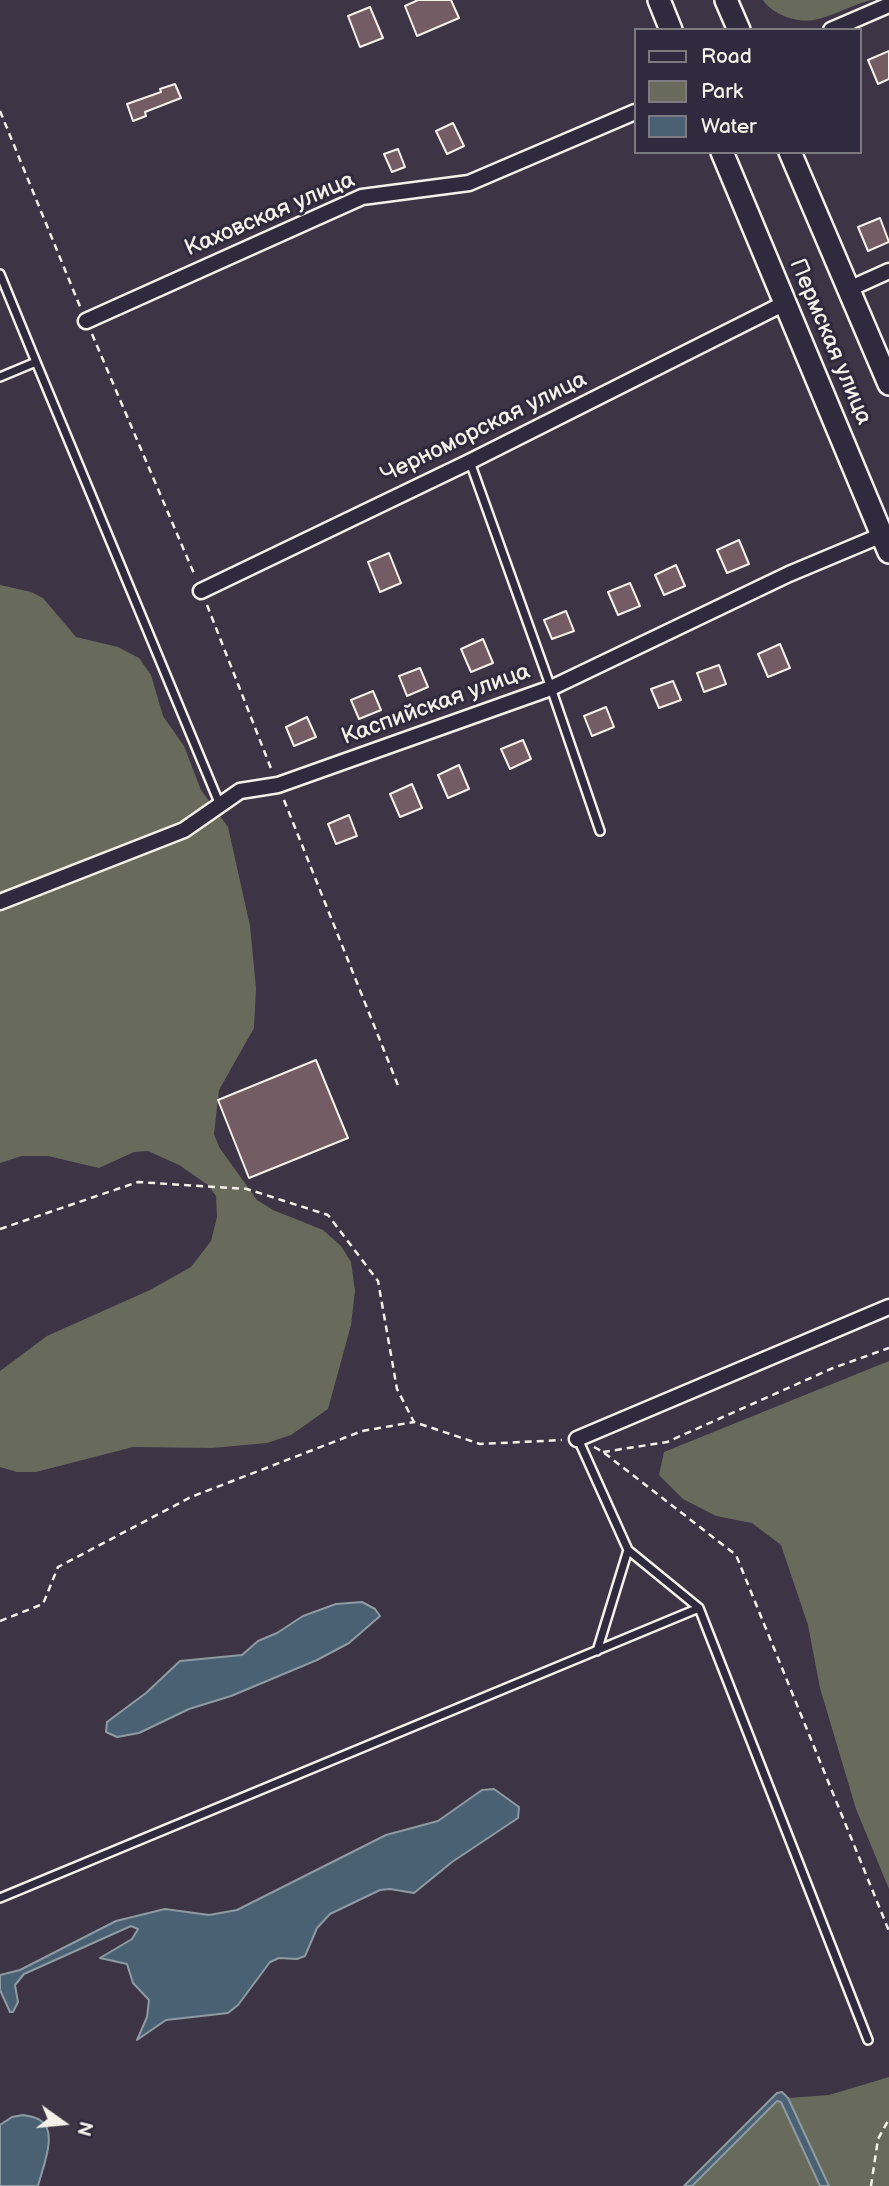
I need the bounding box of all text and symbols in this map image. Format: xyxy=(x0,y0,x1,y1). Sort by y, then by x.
legend xyxy=(634,28,861,154)
text: Road xyxy=(701,44,752,69)
text: Park xyxy=(701,79,743,104)
text: Water xyxy=(701,114,757,139)
street label: Каховская улица xyxy=(181,167,359,263)
street label: Пермская улица xyxy=(783,255,877,429)
street label: Черноморская улица xyxy=(377,366,591,490)
street label: Каспийская улица xyxy=(338,658,534,752)
north arrow xyxy=(28,2088,98,2158)
text: N xyxy=(71,2119,97,2138)

